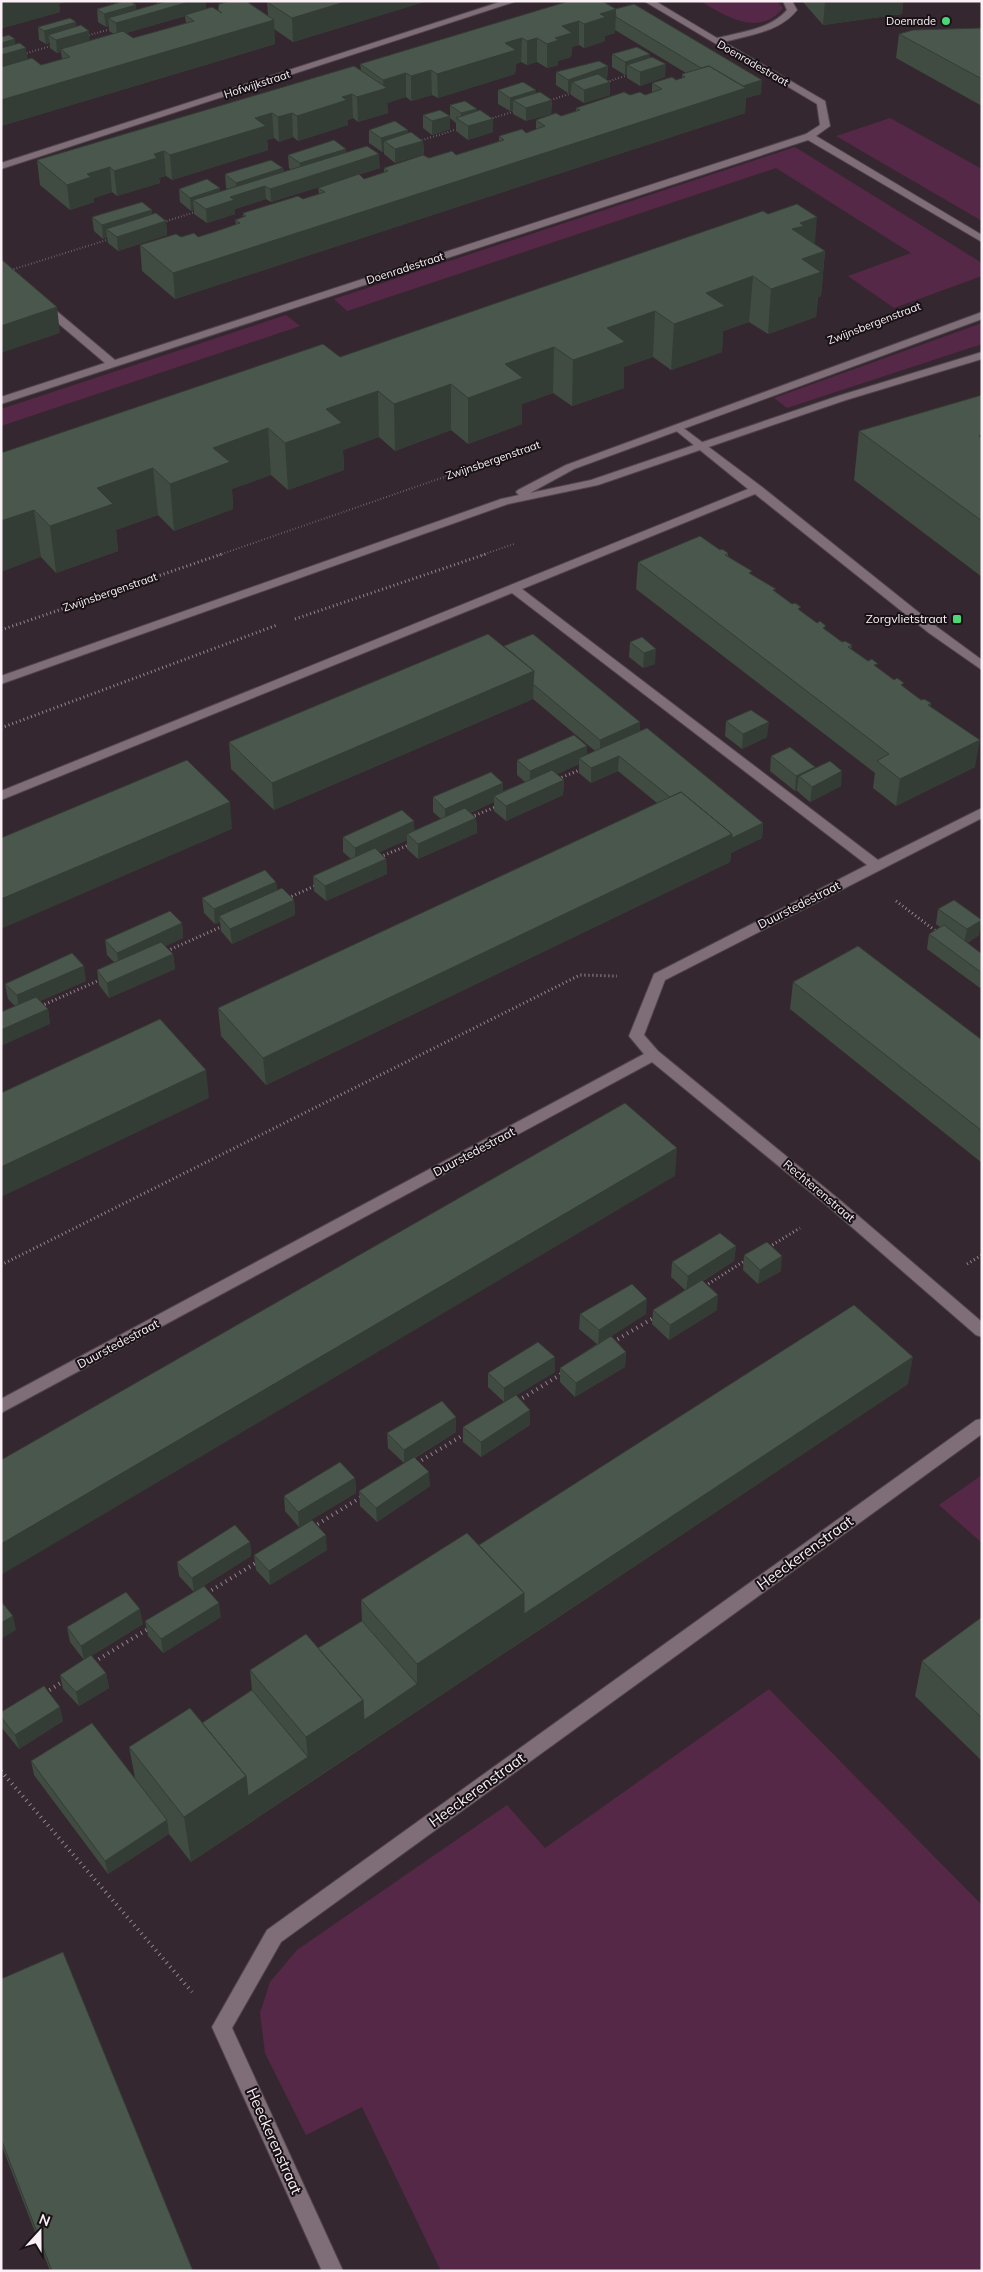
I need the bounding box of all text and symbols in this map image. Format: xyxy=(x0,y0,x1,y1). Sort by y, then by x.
place label: Doenrade xyxy=(886,14,936,28)
marker: Doenrade xyxy=(940,15,952,27)
street label: Doenradestraat xyxy=(715,37,791,89)
street label: Hofwijkstraat xyxy=(222,67,292,101)
street label: Doenradestraat xyxy=(365,249,445,287)
street label: Zwijnsbergenstraat xyxy=(825,299,923,347)
street label: Zwijnsbergenstraat xyxy=(444,437,542,483)
street label: Zwijnsbergenstraat xyxy=(61,569,159,615)
place label: Zorgvlietstraat xyxy=(866,611,947,626)
marker: Zorgvlietstraat xyxy=(951,613,963,625)
street label: Duurstedestraat xyxy=(755,877,842,932)
street label: Duurstedestraat xyxy=(430,1124,517,1179)
street label: Rechterenstraat xyxy=(780,1156,858,1225)
street label: Duurstedestraat xyxy=(74,1316,161,1371)
street label: Heeckerenstraat xyxy=(753,1511,857,1594)
street label: Heeckerenstraat xyxy=(425,1748,529,1831)
street label: Heeckerenstraat xyxy=(242,2085,306,2197)
north arrow xyxy=(15,2207,65,2257)
text: N xyxy=(36,2210,53,2230)

